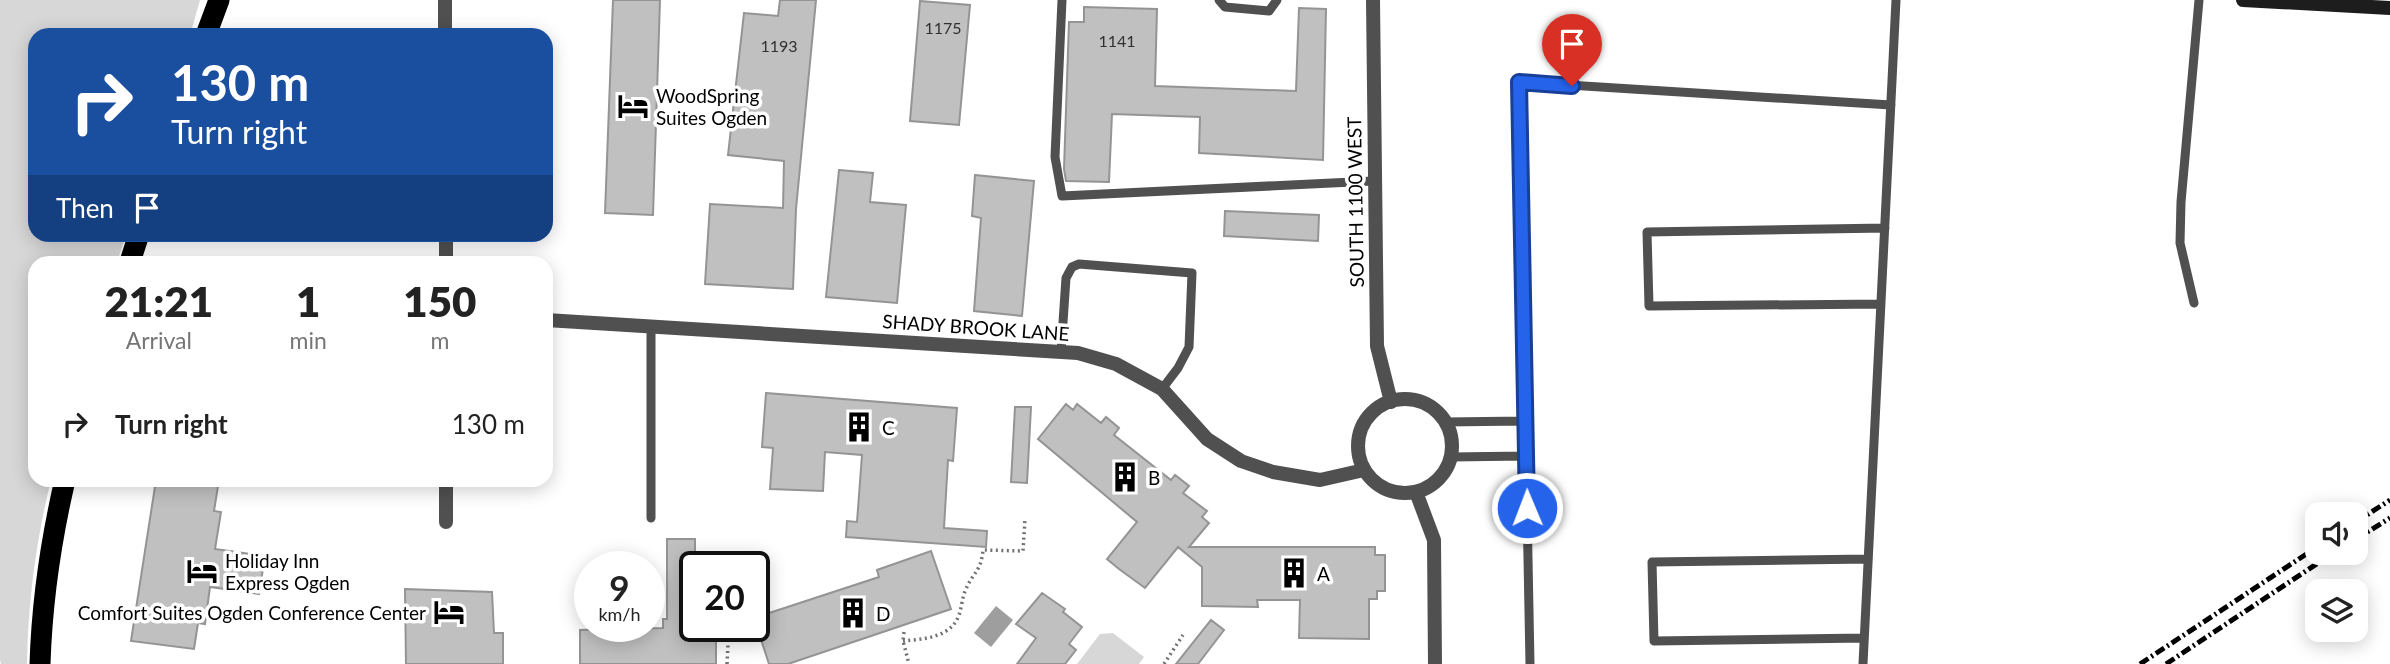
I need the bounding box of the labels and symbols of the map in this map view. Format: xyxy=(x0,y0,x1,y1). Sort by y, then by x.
pin xyxy=(1542,14,1602,86)
house number: 1175 xyxy=(924,18,962,37)
house number: 1141 xyxy=(1098,31,1136,50)
house number: 1193 xyxy=(760,36,798,55)
place label: WoodSpring Suites Ogden xyxy=(656,84,767,129)
hotel icon: WoodSpring Suites Ogden xyxy=(616,89,650,123)
street label: SOUTH 1100 WEST xyxy=(1342,116,1368,288)
street label: SHADY BROOK LANE xyxy=(882,309,1070,345)
building icon: C xyxy=(842,410,876,444)
place label: C xyxy=(882,416,895,439)
building icon: B xyxy=(1108,460,1142,494)
place label: B xyxy=(1148,466,1160,489)
position arrow xyxy=(1490,471,1564,545)
place label: Holiday Inn Express Ogden xyxy=(225,549,350,594)
speed limit sign: 20 xyxy=(679,551,770,642)
hotel icon: Holiday Inn Express Ogden xyxy=(185,554,219,588)
building icon: A xyxy=(1277,556,1311,590)
place label: A xyxy=(1317,562,1330,585)
hotel icon: Comfort Suites Ogden Conference Center xyxy=(432,595,466,629)
building icon: D xyxy=(836,596,870,630)
place label: Comfort Suites Ogden Conference Center xyxy=(78,601,426,624)
place label: D xyxy=(876,602,890,625)

